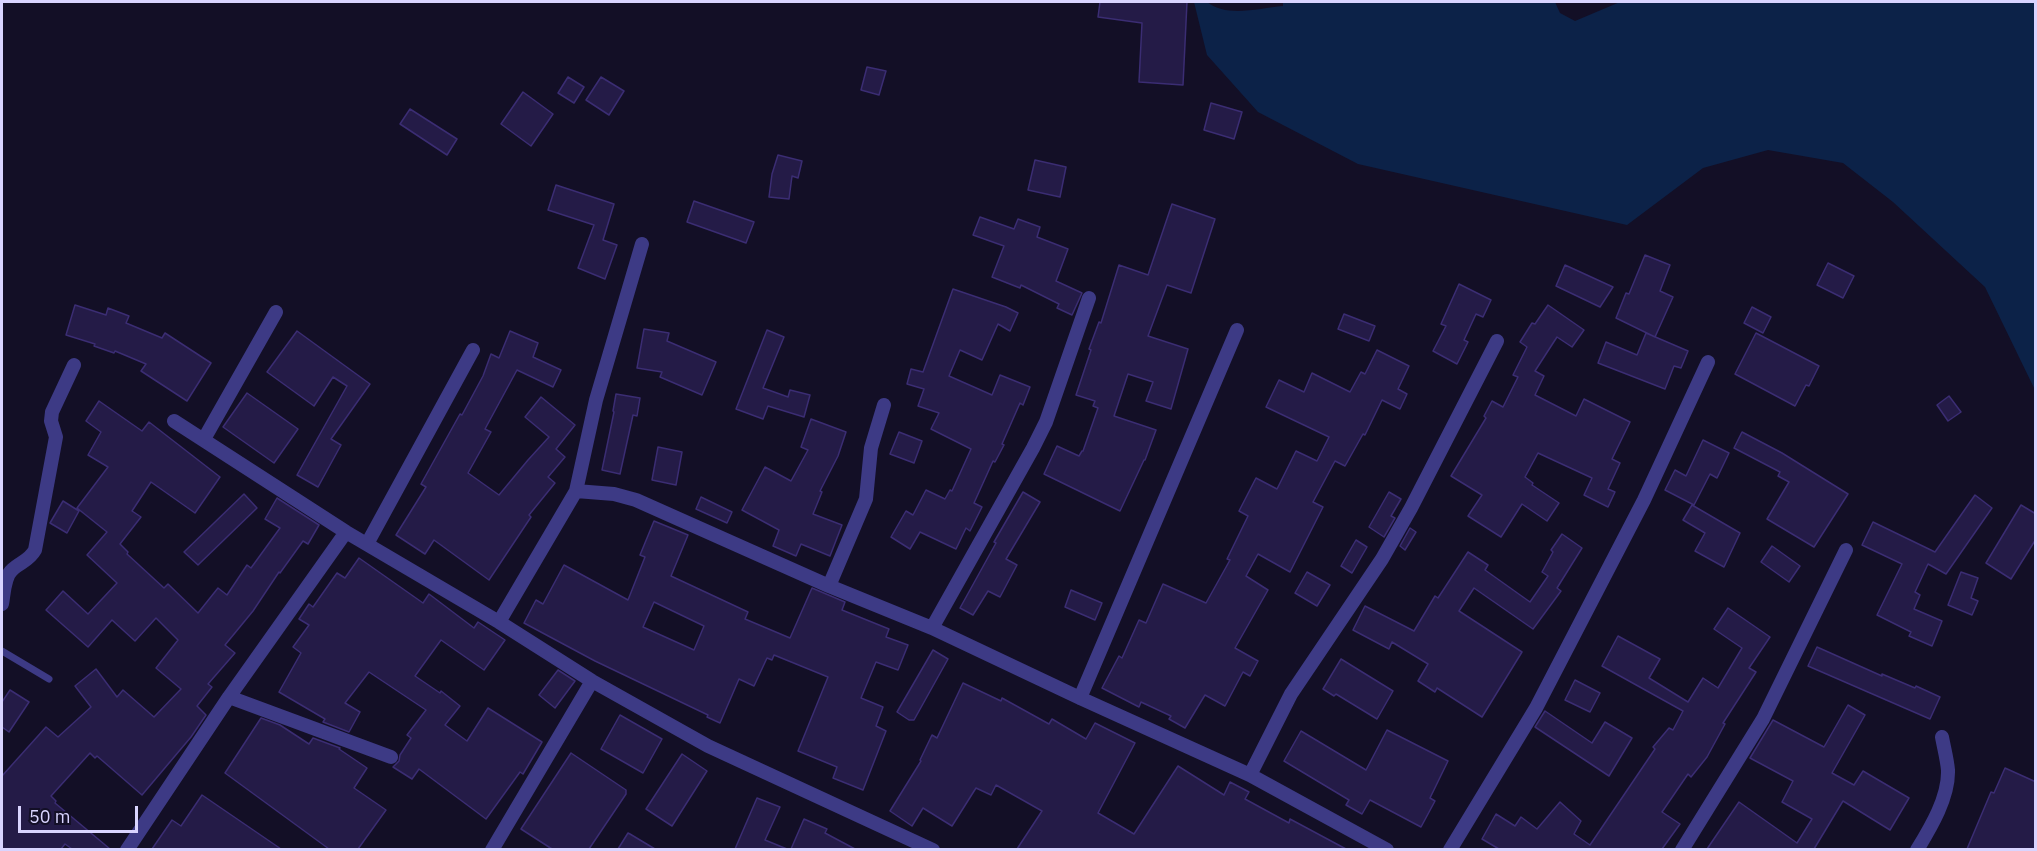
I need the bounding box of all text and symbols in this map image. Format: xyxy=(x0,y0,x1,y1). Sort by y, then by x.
scale bar xyxy=(21,794,141,832)
text: 50 m xyxy=(29,805,71,828)

